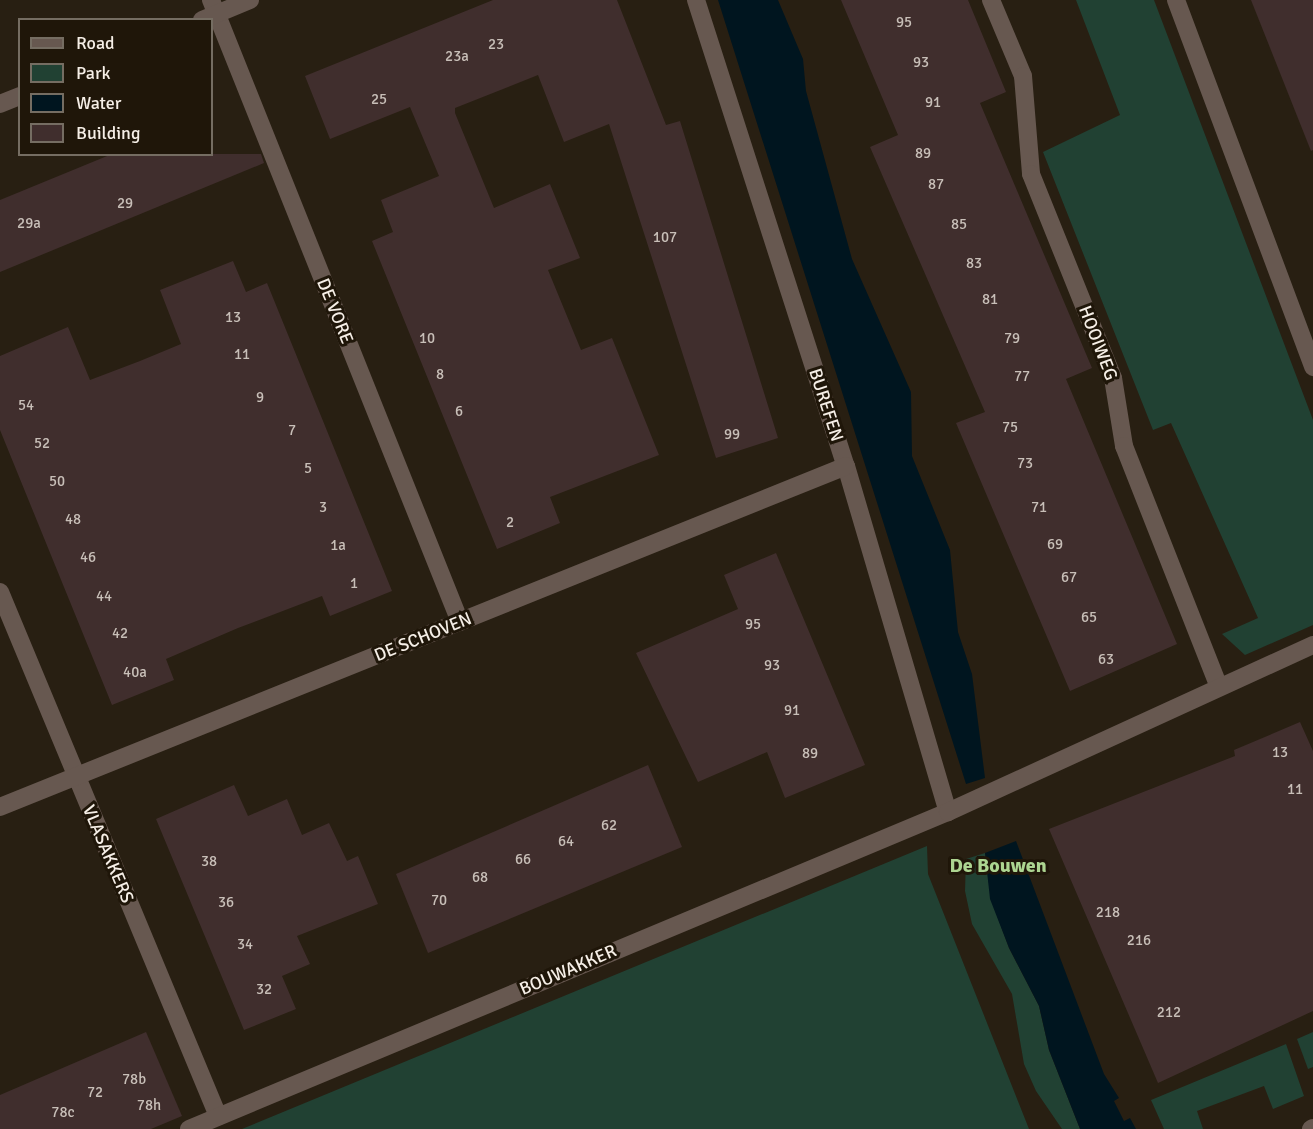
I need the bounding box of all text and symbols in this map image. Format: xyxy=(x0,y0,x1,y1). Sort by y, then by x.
house number: 95 xyxy=(896,14,912,32)
legend xyxy=(18,18,213,156)
text: Road xyxy=(76,32,115,54)
house number: 23 xyxy=(488,36,504,54)
house number: 23a xyxy=(445,48,469,66)
house number: 93 xyxy=(913,54,929,72)
text: Park xyxy=(76,62,111,84)
house number: 25 xyxy=(371,91,387,109)
text: Water xyxy=(76,92,121,114)
house number: 91 xyxy=(925,94,941,112)
text: Building xyxy=(76,122,140,144)
house number: 89 xyxy=(915,145,931,163)
house number: 87 xyxy=(928,176,944,194)
house number: 29 xyxy=(117,195,133,213)
house number: 29a xyxy=(17,215,41,233)
house number: 85 xyxy=(951,216,967,234)
house number: 107 xyxy=(653,229,677,247)
house number: 83 xyxy=(966,255,982,273)
street label: DE VORE xyxy=(312,275,358,347)
house number: 81 xyxy=(982,291,998,309)
street label: HOOIWEG xyxy=(1074,303,1122,383)
house number: 13 xyxy=(225,309,241,327)
house number: 10 xyxy=(419,330,435,348)
house number: 79 xyxy=(1004,330,1020,348)
house number: 11 xyxy=(234,346,250,364)
house number: 8 xyxy=(436,366,444,384)
street label: BUREFEN xyxy=(804,366,848,444)
house number: 77 xyxy=(1014,368,1030,386)
house number: 9 xyxy=(256,389,264,407)
house number: 54 xyxy=(18,397,34,415)
house number: 6 xyxy=(455,403,463,421)
house number: 75 xyxy=(1002,419,1018,437)
house number: 7 xyxy=(288,422,296,440)
house number: 99 xyxy=(724,426,740,444)
house number: 52 xyxy=(34,435,50,453)
house number: 73 xyxy=(1017,455,1033,473)
house number: 5 xyxy=(304,460,312,478)
house number: 50 xyxy=(49,473,65,491)
house number: 3 xyxy=(319,499,327,517)
house number: 71 xyxy=(1031,499,1047,517)
house number: 48 xyxy=(65,511,81,529)
house number: 2 xyxy=(506,514,514,532)
house number: 69 xyxy=(1047,536,1063,554)
house number: 1a xyxy=(330,537,346,555)
house number: 46 xyxy=(80,549,96,567)
house number: 67 xyxy=(1061,569,1077,587)
house number: 1 xyxy=(350,575,358,593)
house number: 44 xyxy=(96,588,112,606)
street label: DE SCHOVEN xyxy=(371,608,475,666)
house number: 65 xyxy=(1081,609,1097,627)
house number: 95 xyxy=(745,616,761,634)
house number: 42 xyxy=(112,625,128,643)
house number: 63 xyxy=(1098,651,1114,669)
house number: 93 xyxy=(764,657,780,675)
house number: 40a xyxy=(123,664,147,682)
house number: 91 xyxy=(784,702,800,720)
house number: 13 xyxy=(1272,744,1288,762)
house number: 89 xyxy=(802,745,818,763)
house number: 11 xyxy=(1287,781,1303,799)
street label: VLASAKKERS xyxy=(78,802,138,906)
house number: 62 xyxy=(601,817,617,835)
house number: 64 xyxy=(558,833,574,851)
house number: 66 xyxy=(515,851,531,869)
house number: 38 xyxy=(201,853,217,871)
district label: De Bouwen xyxy=(949,853,1047,877)
house number: 68 xyxy=(472,869,488,887)
house number: 70 xyxy=(431,892,447,910)
house number: 36 xyxy=(218,894,234,912)
house number: 218 xyxy=(1096,904,1120,922)
house number: 216 xyxy=(1127,932,1151,950)
house number: 34 xyxy=(237,936,253,954)
street label: BOUWAKKER xyxy=(516,940,620,1000)
house number: 32 xyxy=(256,981,272,999)
house number: 212 xyxy=(1157,1004,1181,1022)
house number: 78b xyxy=(122,1071,146,1089)
house number: 72 xyxy=(87,1084,103,1102)
house number: 78h xyxy=(137,1097,161,1115)
house number: 78c xyxy=(51,1104,75,1122)

